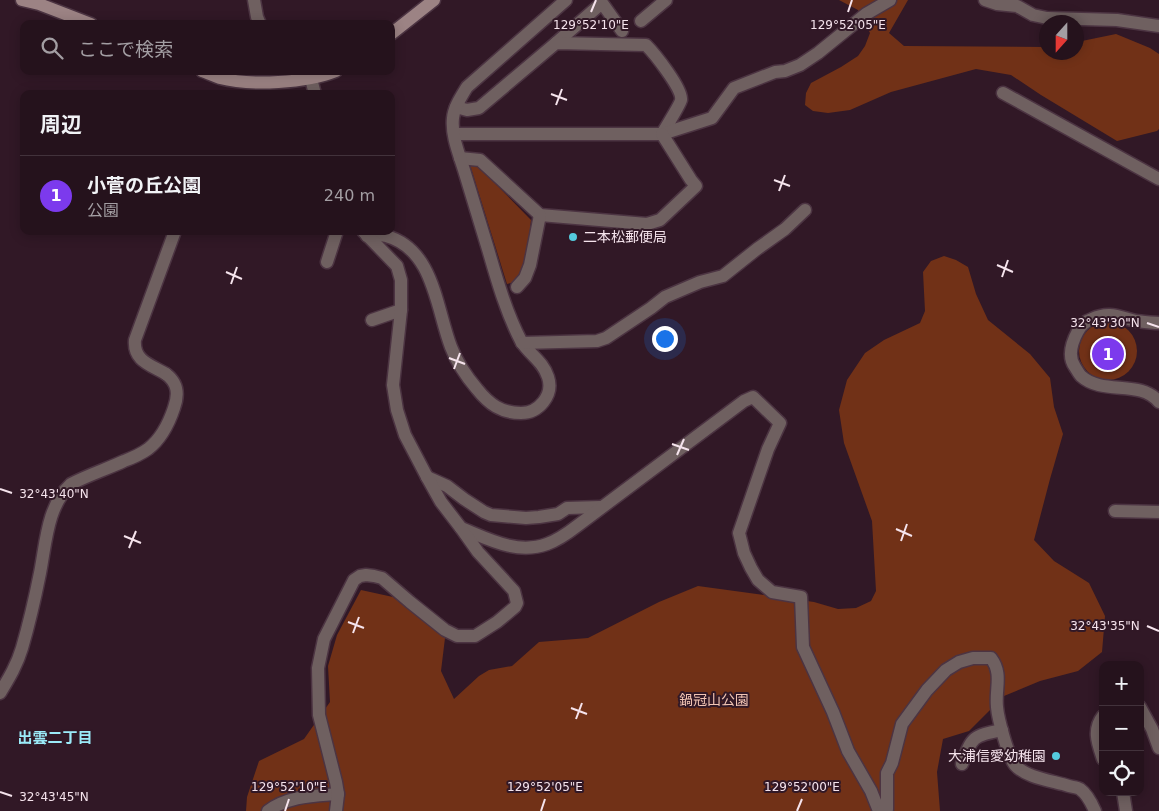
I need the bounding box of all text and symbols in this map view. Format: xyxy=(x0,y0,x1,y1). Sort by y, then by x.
north arrow xyxy=(1039,15,1084,60)
text: 129°52'10"E xyxy=(553,18,629,32)
text: 129°52'05"E xyxy=(810,18,886,32)
search box xyxy=(20,20,395,75)
icon: search xyxy=(38,34,66,62)
text: ここで検索 xyxy=(78,38,173,60)
text: 周辺 xyxy=(40,113,82,137)
text: 小菅の丘公園 xyxy=(87,174,201,196)
text: 1 xyxy=(50,186,62,205)
text: 240 m xyxy=(324,186,375,205)
text: 公園 xyxy=(87,201,119,220)
place label: 二本松郵便局 xyxy=(583,229,667,245)
marker: 二本松郵便局 xyxy=(567,231,579,243)
text: 32°43'30"N xyxy=(1070,316,1140,330)
your location xyxy=(652,326,678,352)
pin: 1 xyxy=(1092,335,1124,373)
text: 32°43'40"N xyxy=(19,487,89,501)
text: 32°43'35"N xyxy=(1070,619,1140,633)
map controls xyxy=(1099,661,1144,796)
button: + xyxy=(1099,661,1144,706)
park label: 鍋冠山公園 xyxy=(679,692,749,708)
button: − xyxy=(1099,706,1144,751)
district label: 出雲二丁目 xyxy=(17,729,93,747)
place label: 大浦信愛幼稚園 xyxy=(948,748,1046,764)
marker: 大浦信愛幼稚園 xyxy=(1050,750,1062,762)
button: locate xyxy=(1099,751,1144,796)
text: 129°52'10"E xyxy=(251,780,327,794)
text: 129°52'05"E xyxy=(507,780,583,794)
text: 129°52'00"E xyxy=(764,780,840,794)
text: 32°43'45"N xyxy=(19,790,89,804)

